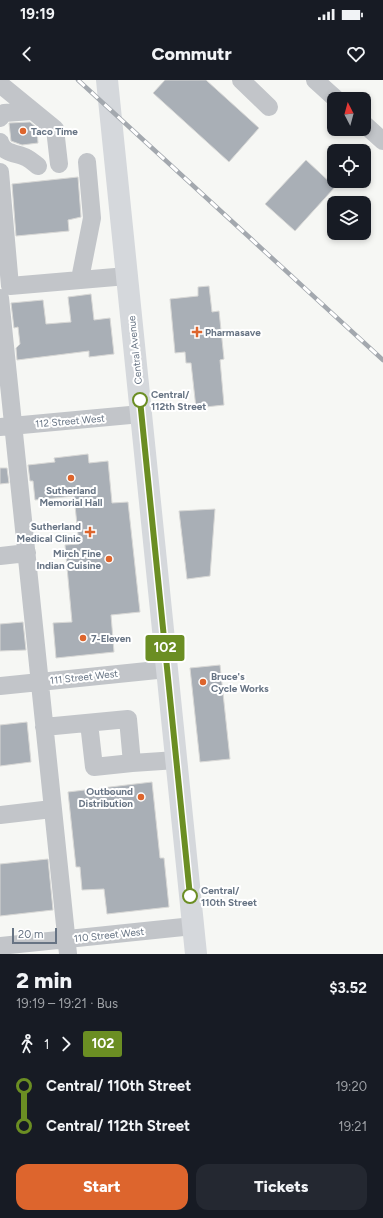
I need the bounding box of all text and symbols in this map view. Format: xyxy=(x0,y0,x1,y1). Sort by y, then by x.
text: 19:19 xyxy=(20,5,55,23)
icon: back xyxy=(16,43,38,65)
text: Commutr xyxy=(151,43,232,65)
icon: heart xyxy=(345,43,367,65)
north arrow xyxy=(327,92,371,136)
map controls xyxy=(327,92,371,240)
place label: Taco Time xyxy=(31,125,78,138)
marker: Taco Time xyxy=(18,126,28,136)
button: locate xyxy=(327,144,371,188)
button: layers xyxy=(327,196,371,240)
street label: Central Avenue xyxy=(125,314,145,385)
place label: Pharmasave xyxy=(205,326,261,339)
marker: Pharmasave xyxy=(192,327,202,337)
place label: Central/ 112th Street xyxy=(151,388,206,413)
marker: Central/ 112th Street xyxy=(132,392,148,408)
street label: 112 Street West xyxy=(35,411,106,431)
marker: Sutherland Memorial Hall xyxy=(66,473,76,483)
place label: Sutherland Memorial Hall xyxy=(40,484,102,509)
place label: Sutherland Medical Clinic xyxy=(17,520,82,545)
marker: Sutherland Medical Clinic xyxy=(84,526,96,538)
place label: Mirch Fine Indian Cuisine xyxy=(36,547,101,572)
marker: Mirch Fine Indian Cuisine xyxy=(104,554,114,564)
place label: 7-Eleven xyxy=(91,632,131,645)
marker: 7-Eleven xyxy=(78,633,88,643)
line badge: 102 xyxy=(142,635,188,661)
text: 102 xyxy=(153,639,177,656)
street label: 111 Street West xyxy=(49,667,119,687)
place label: Bruce's Cycle Works xyxy=(211,670,269,695)
marker: Bruce's Cycle Works xyxy=(198,677,208,687)
place label: Outbound Distribution xyxy=(79,785,133,810)
marker: Outbound Distribution xyxy=(136,792,146,802)
place label: Central/ 110th Street xyxy=(201,884,257,909)
marker: Central/ 110th Street xyxy=(182,888,198,904)
street label: 110 Street West xyxy=(73,925,145,945)
scale bar xyxy=(12,926,57,945)
text: 20 m xyxy=(18,928,43,941)
text: 2 min xyxy=(16,967,72,994)
text: $3.52 xyxy=(329,979,367,997)
text: 19:19 – 19:21 · Bus xyxy=(16,996,118,1011)
icon: walk xyxy=(16,1033,38,1055)
icon: forward xyxy=(55,1033,77,1055)
text: 102 xyxy=(91,1035,114,1052)
text: 1 xyxy=(44,1037,49,1052)
text: Central/ 110th Street xyxy=(46,1077,191,1095)
text: 19:20 xyxy=(335,1079,367,1094)
text: Central/ 112th Street xyxy=(46,1117,190,1135)
text: 19:21 xyxy=(338,1119,367,1134)
button: Start xyxy=(16,1164,188,1210)
button: Tickets xyxy=(196,1164,367,1210)

